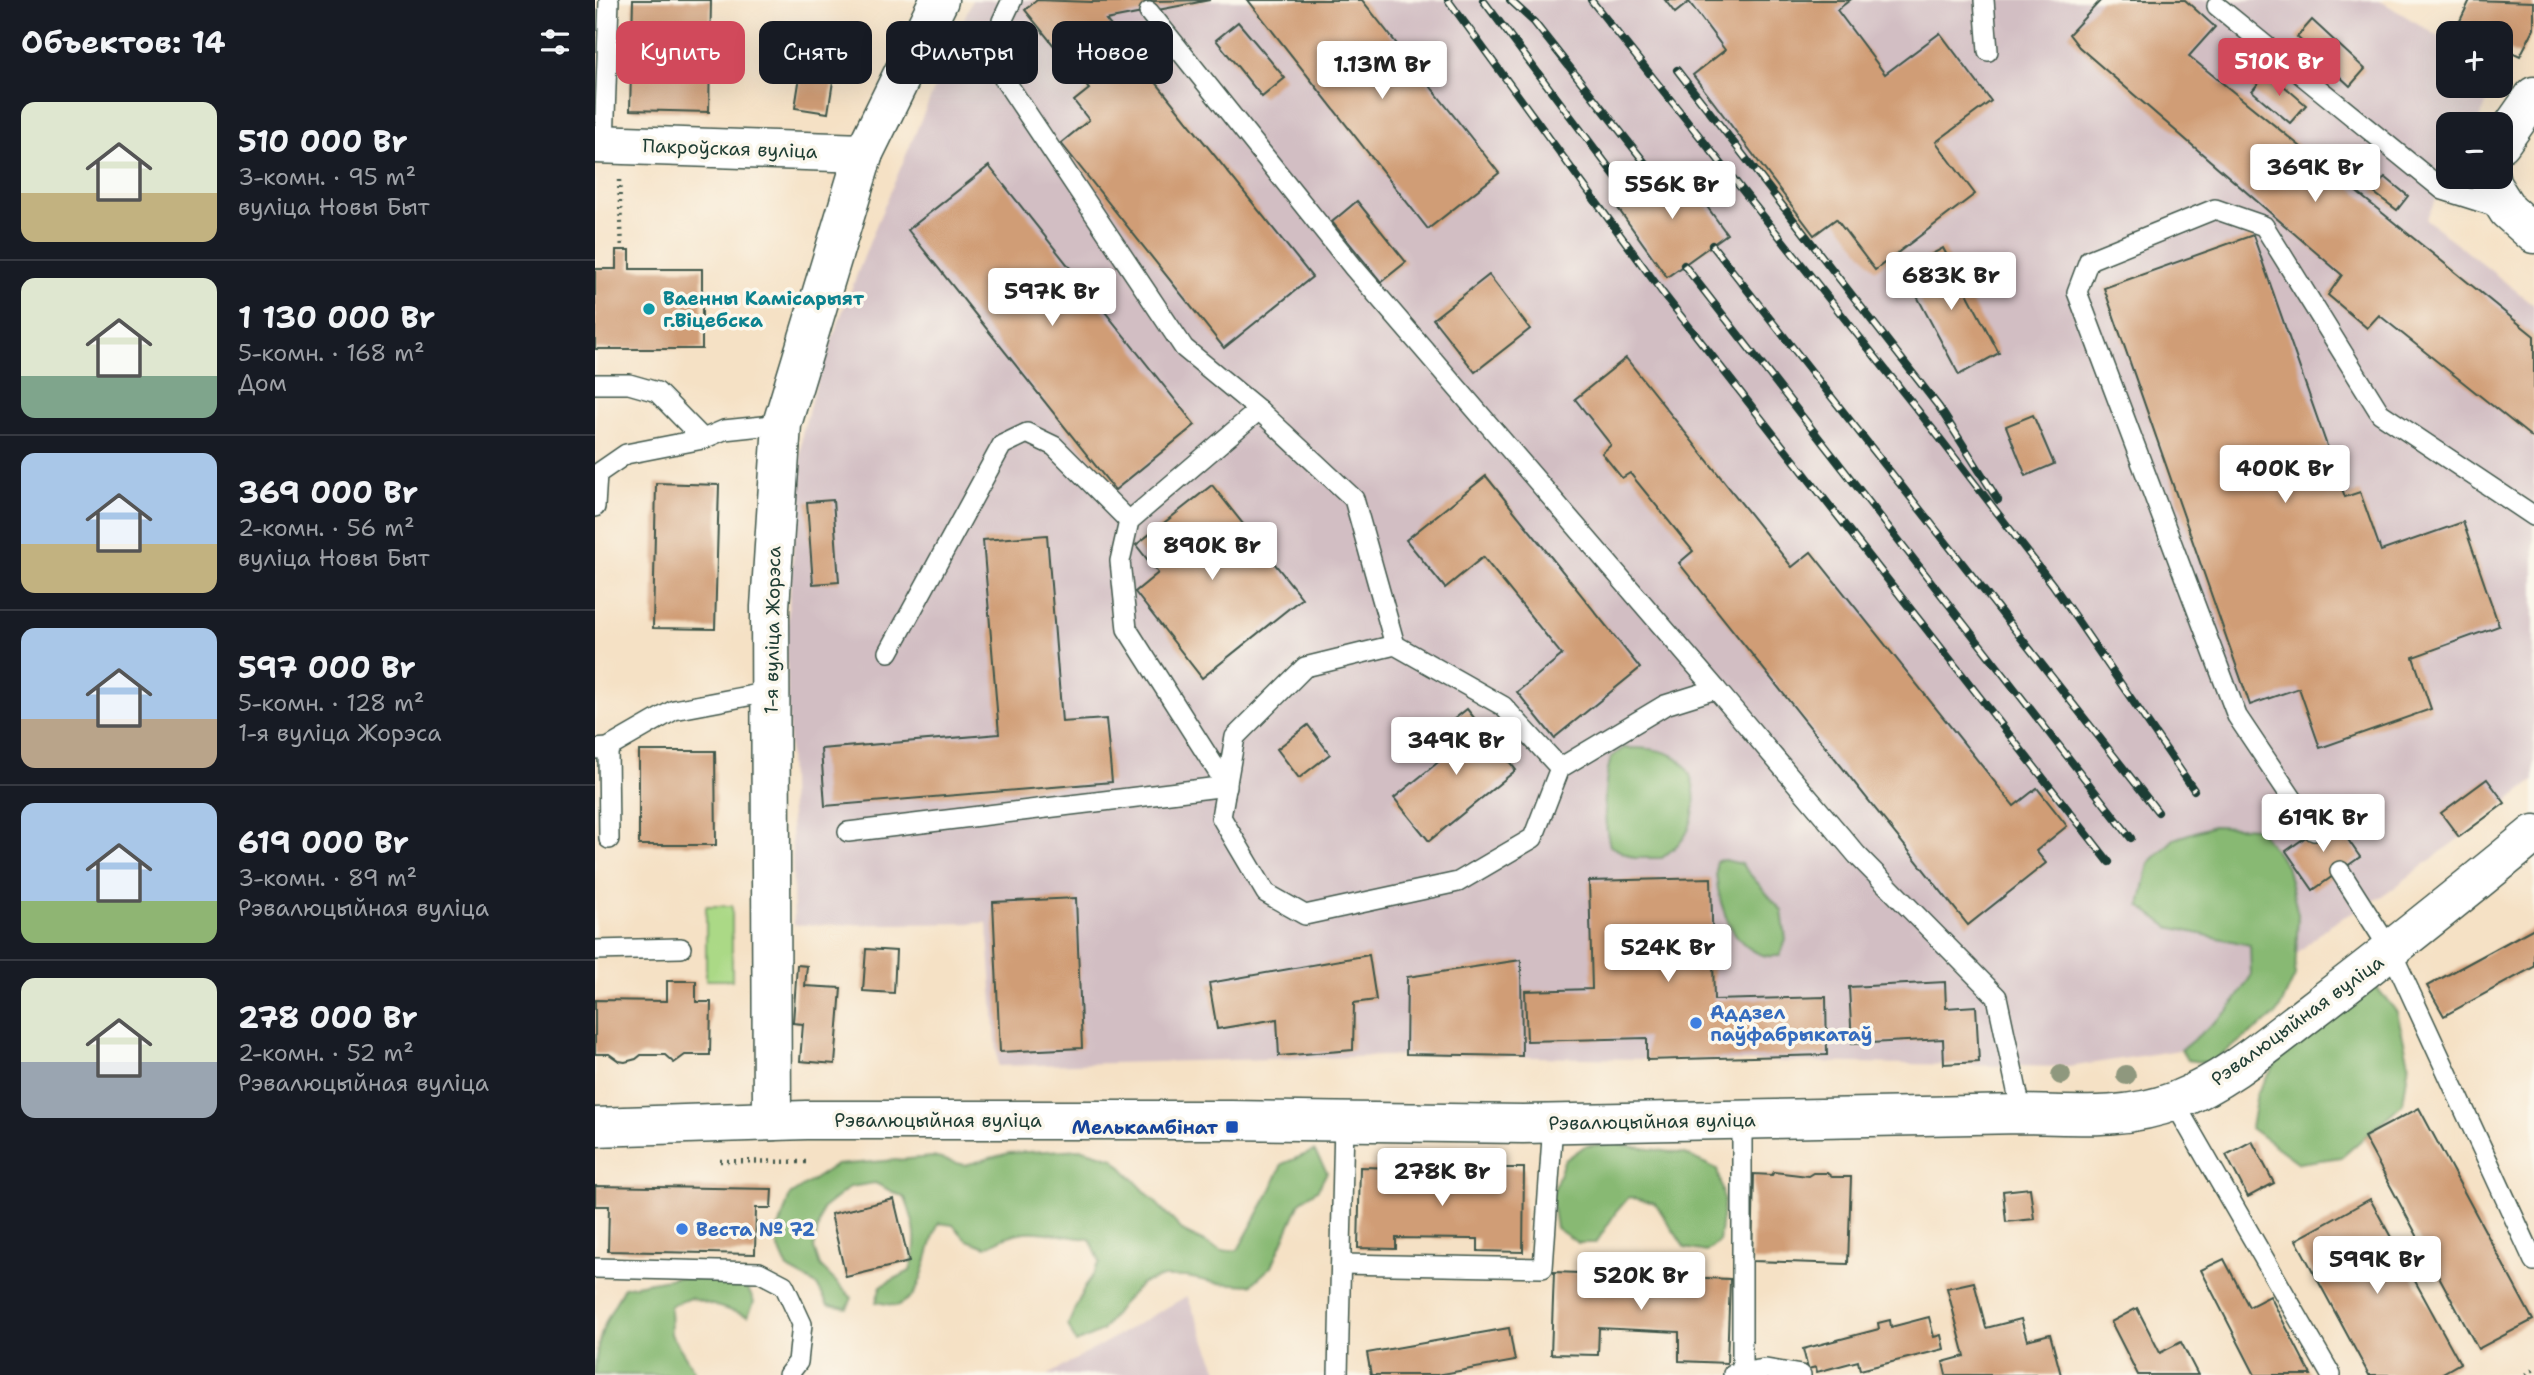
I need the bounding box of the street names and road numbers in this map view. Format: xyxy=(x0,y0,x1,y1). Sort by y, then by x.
street label: Пакроўская вуліца xyxy=(642,133,818,164)
street label: 1-я вуліца Жорэса xyxy=(759,546,786,714)
street label: Рэвалюцыйная вуліца xyxy=(2206,949,2389,1091)
street label: Рэвалюцыйная вуліца xyxy=(1548,1107,1756,1136)
street label: Рэвалюцыйная вуліца xyxy=(834,1108,1042,1133)

